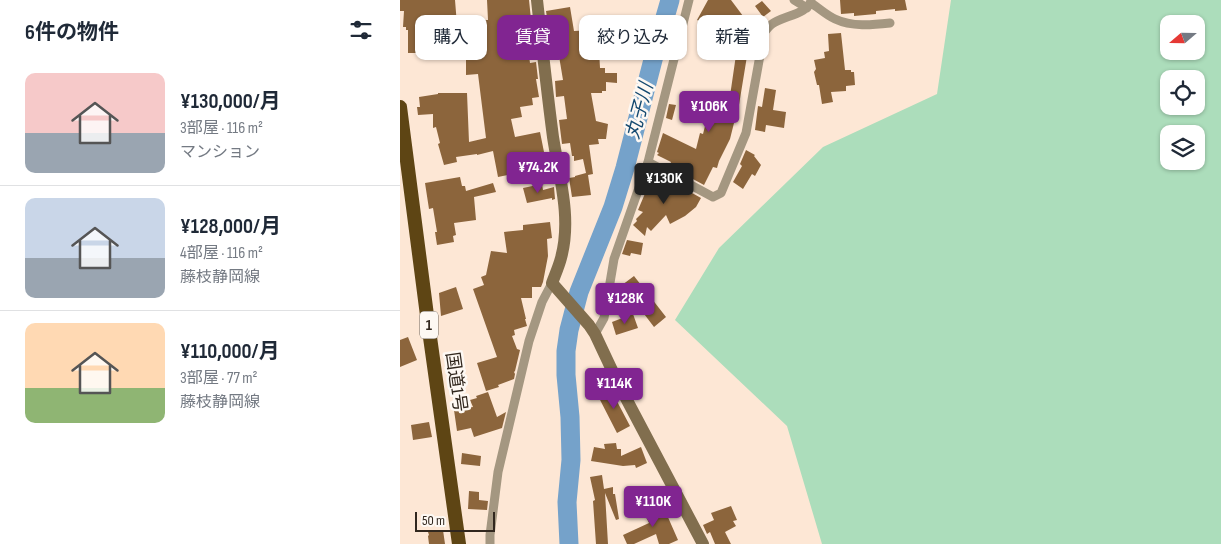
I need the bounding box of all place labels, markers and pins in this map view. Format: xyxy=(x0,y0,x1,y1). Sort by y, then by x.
pin: ¥106K xyxy=(674,90,744,133)
pin: ¥74.2K xyxy=(497,152,579,194)
pin: ¥130K xyxy=(629,162,699,205)
pin: ¥128K xyxy=(590,282,660,325)
pin: ¥114K xyxy=(579,368,649,410)
pin: ¥110K xyxy=(618,486,688,528)

